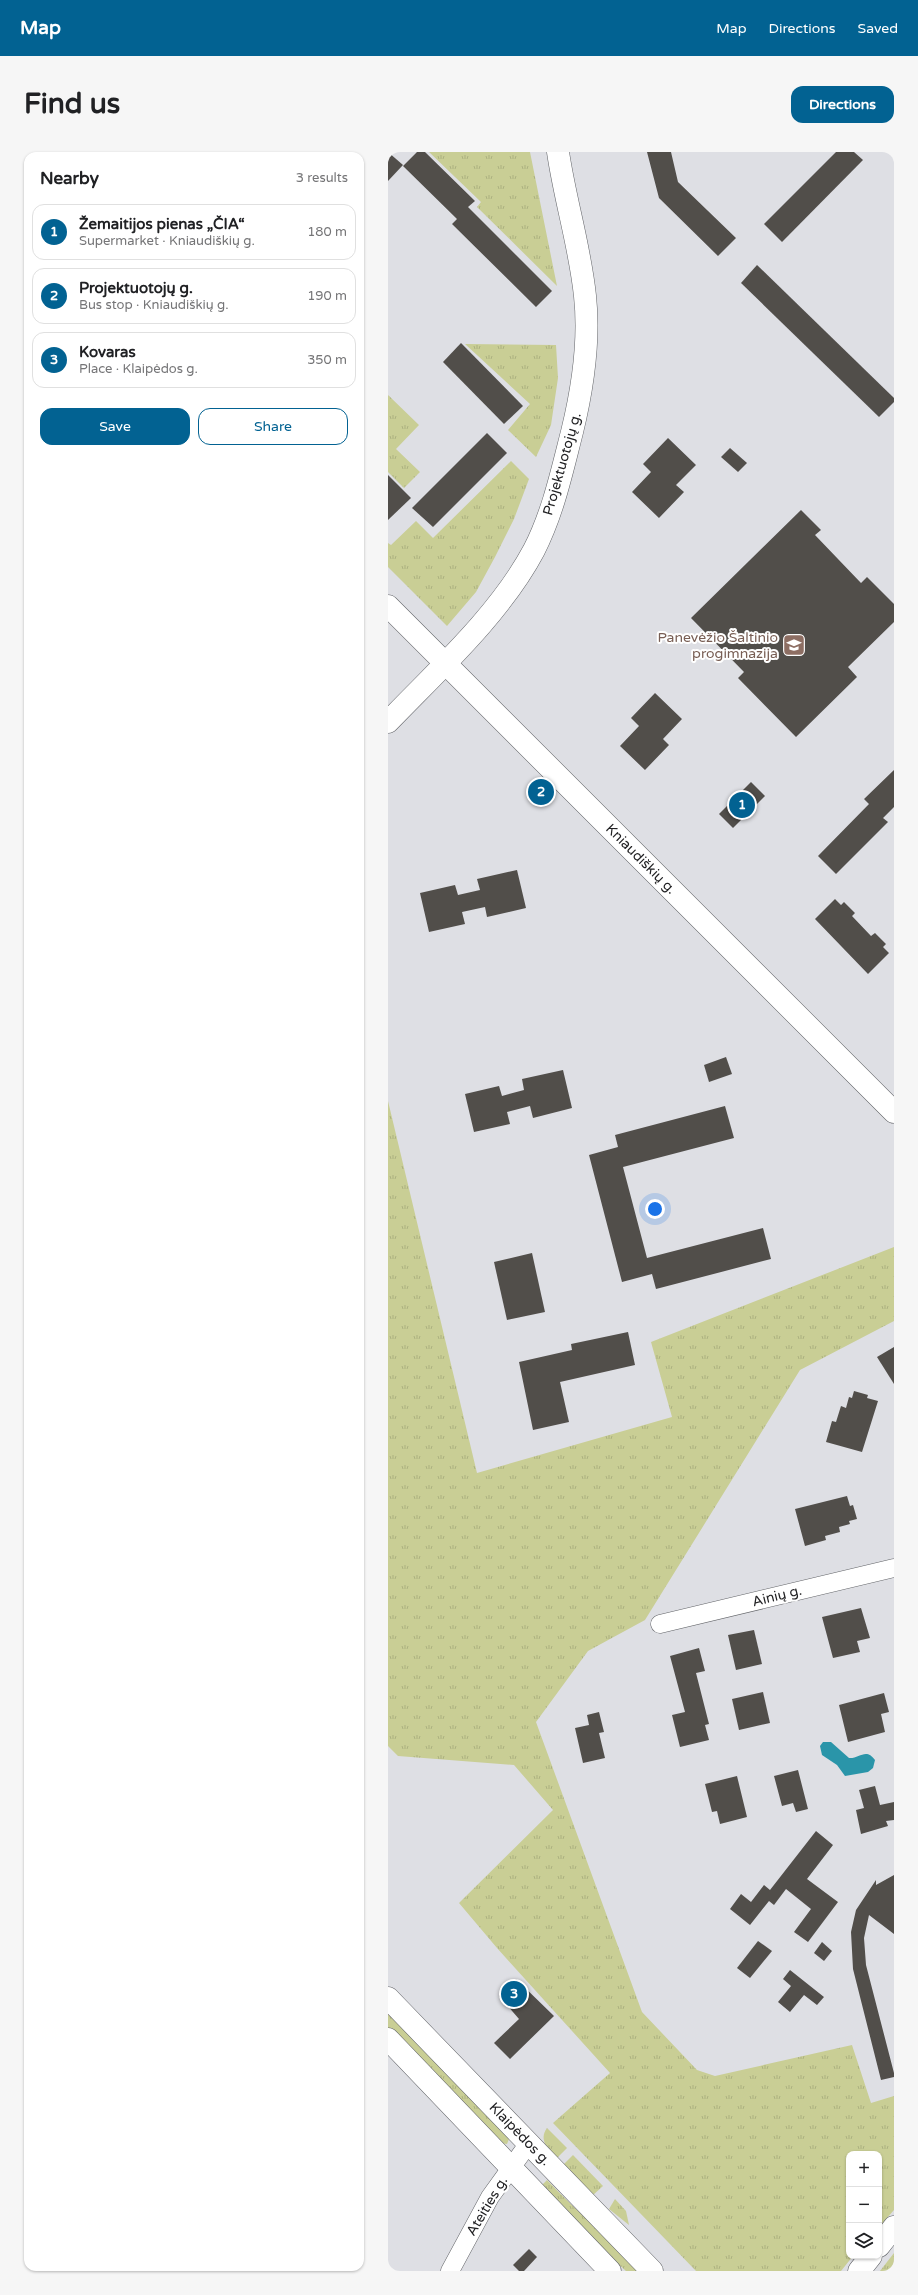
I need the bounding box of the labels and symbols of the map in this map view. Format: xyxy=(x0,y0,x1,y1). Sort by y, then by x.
street label: Projektuotojų g. xyxy=(539,411,585,517)
place label: Panevėžio Šaltinio progimnazija xyxy=(658,629,778,662)
school or university icon: Panevėžio Šaltinio progimnazija xyxy=(781,632,807,658)
pin: 2 xyxy=(528,777,554,807)
pin: 1 xyxy=(729,790,755,820)
street label: Kniaudiškių g. xyxy=(602,820,680,898)
your location xyxy=(645,1199,665,1219)
street label: Ainių g. xyxy=(750,1582,804,1610)
pin: 3 xyxy=(501,1979,527,2009)
street label: Klaipėdos g. xyxy=(486,2099,554,2169)
street label: Ateities g. xyxy=(463,2173,511,2239)

